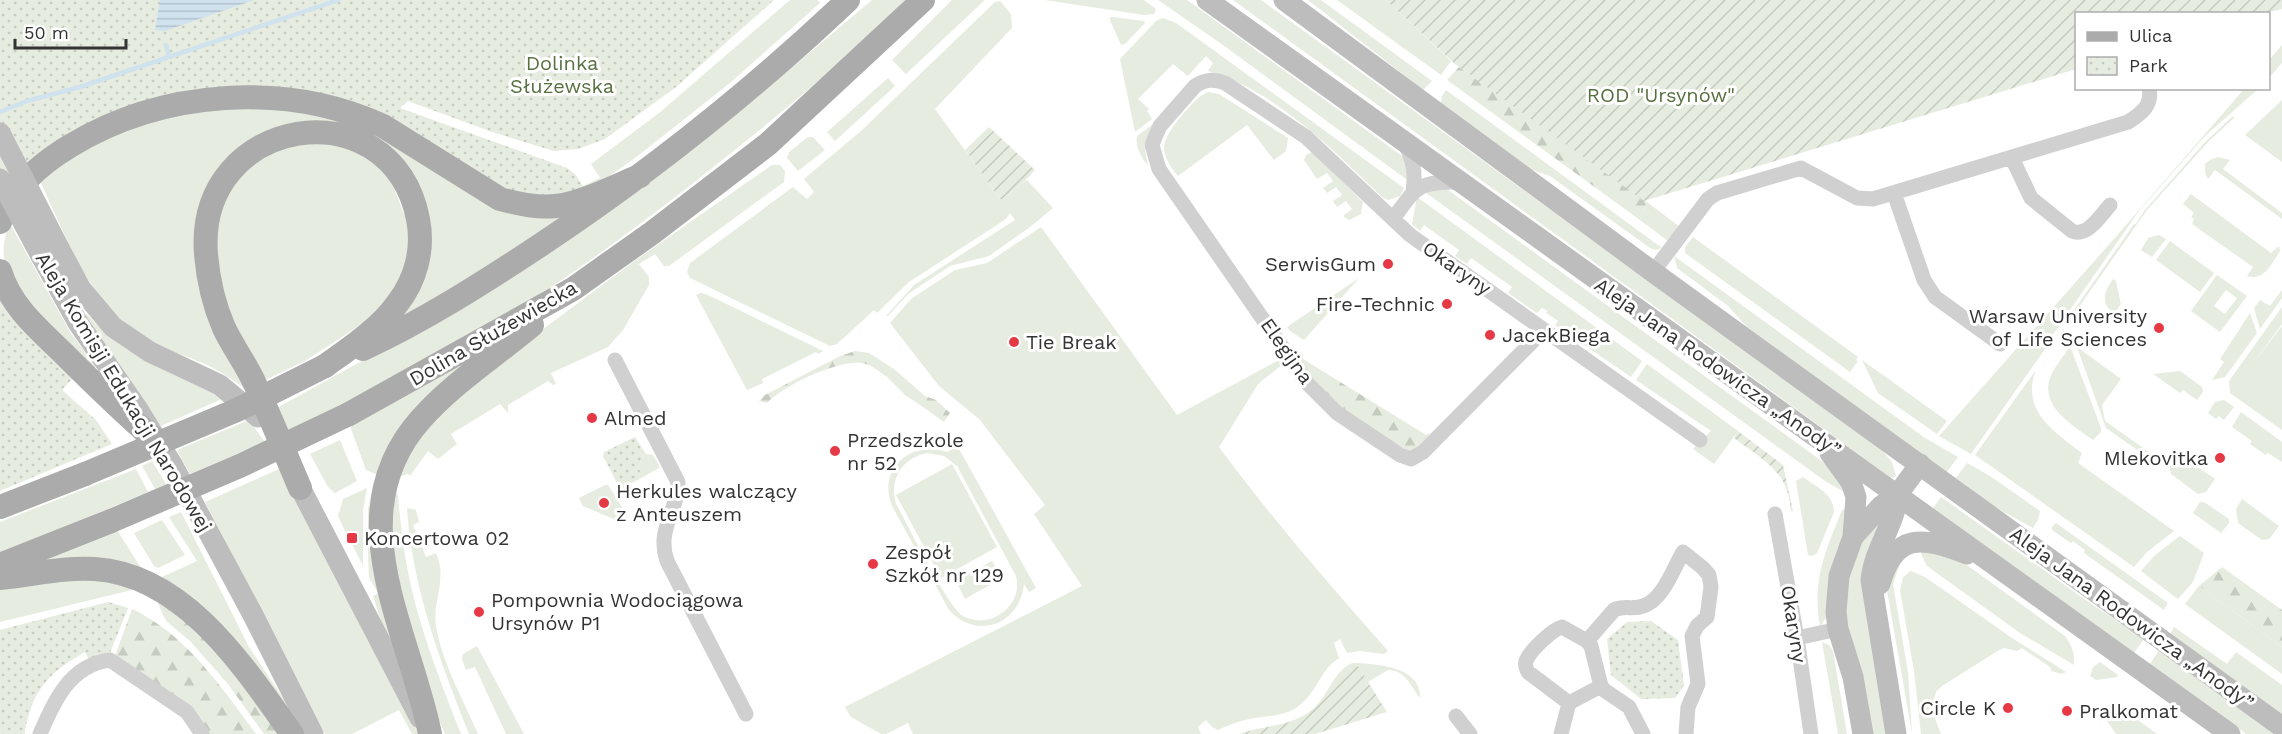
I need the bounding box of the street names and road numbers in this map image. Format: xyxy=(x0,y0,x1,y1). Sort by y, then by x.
street label: Okaryny xyxy=(1418,236,1496,301)
street label: Aleja Komisji Edukacji Narodowej xyxy=(31,248,217,536)
street label: Aleja Jana Rodowicza „Anody” xyxy=(1590,272,1846,462)
street label: Dolina Służewiecka xyxy=(405,275,581,391)
street label: Elegijna xyxy=(1256,313,1318,389)
street label: Aleja Jana Rodowicza „Anody” xyxy=(2005,521,2259,715)
street label: Okaryny xyxy=(1776,583,1812,665)

